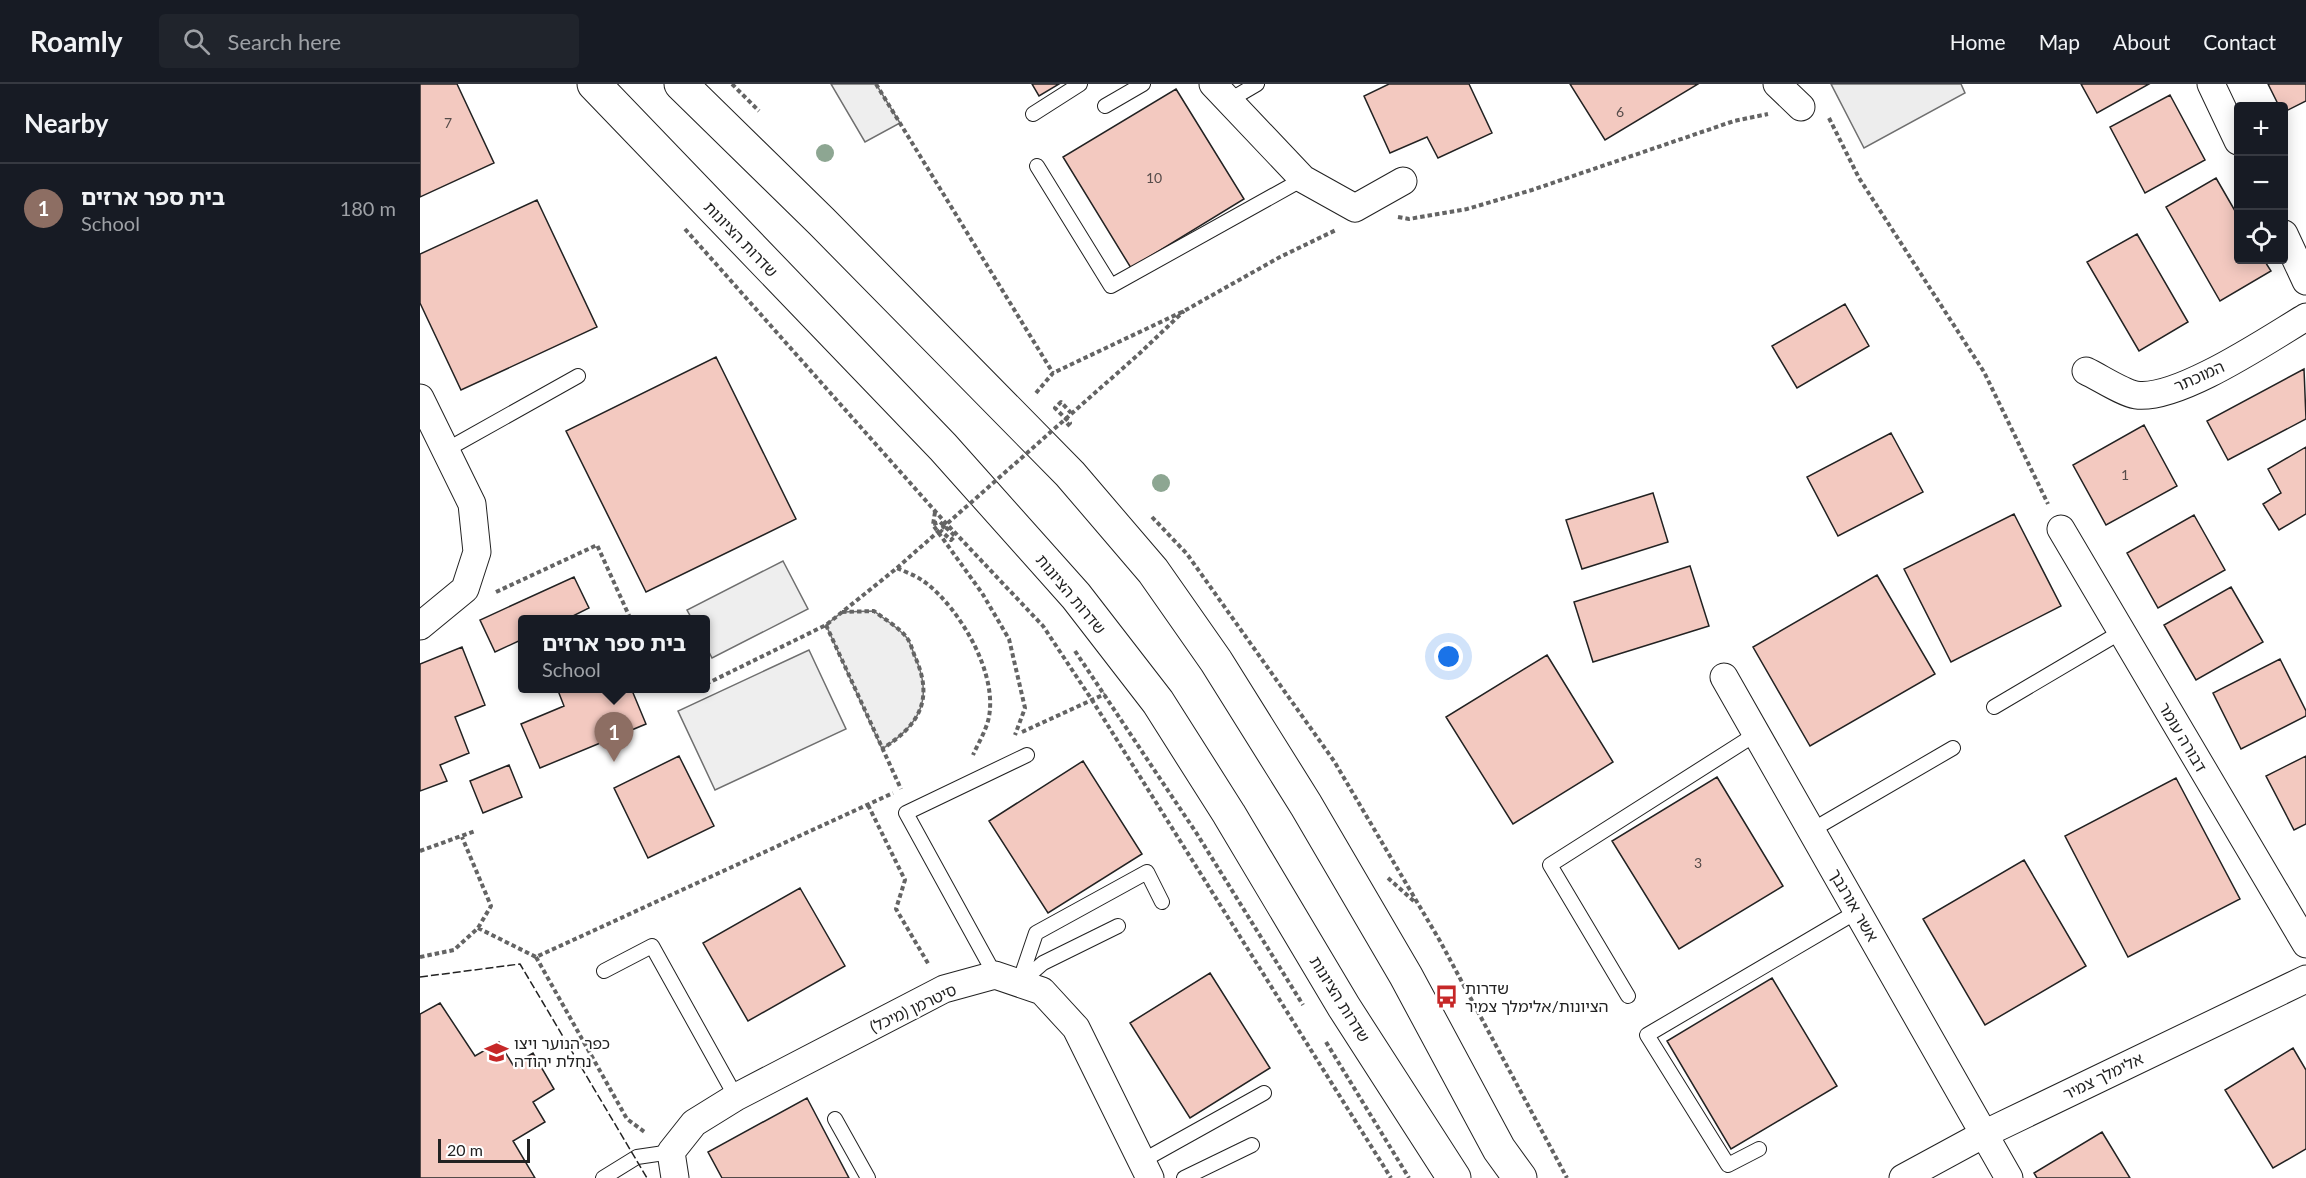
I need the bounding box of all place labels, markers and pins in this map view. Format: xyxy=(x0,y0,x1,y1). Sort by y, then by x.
pin: 1 xyxy=(594,712,634,762)
place label: שדרות הציונות/אלימלך צמיר xyxy=(1465,978,1609,1015)
bus stop icon: שדרות הציונות/אלימלך צמיר xyxy=(1434,984,1460,1010)
place label: כפר הנוער ויצו נחלת יהודה xyxy=(514,1033,610,1070)
school or university icon: כפר הנוער ויצו נחלת יהודה xyxy=(483,1039,509,1065)

